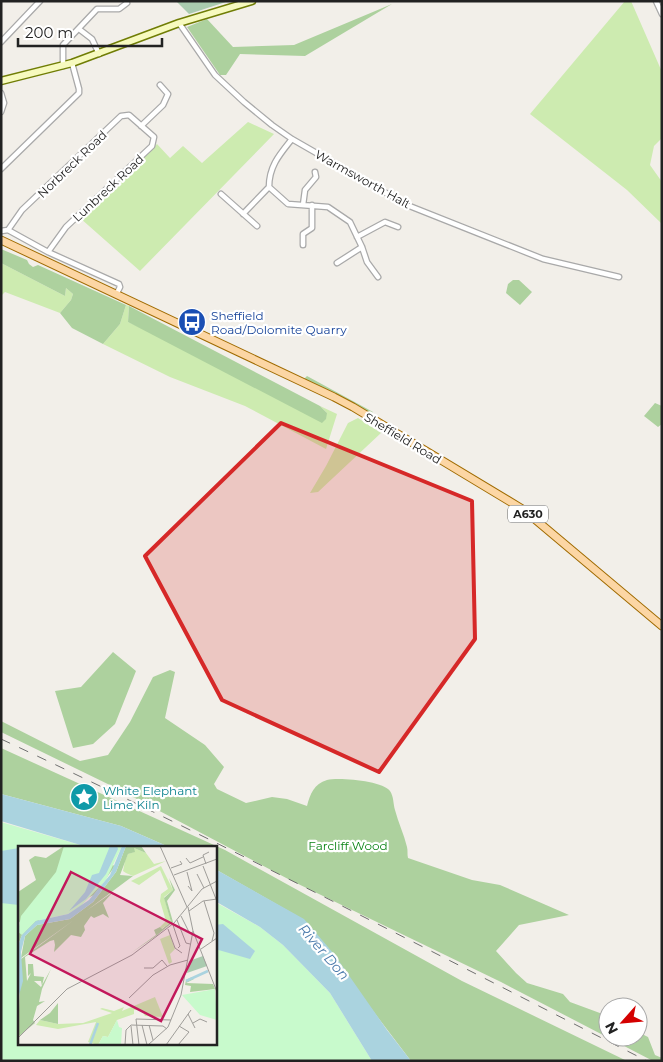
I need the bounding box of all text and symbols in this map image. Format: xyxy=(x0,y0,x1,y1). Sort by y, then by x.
scale bar xyxy=(18,15,161,47)
text: 200 m xyxy=(25,23,73,42)
street label: Norbreck Road xyxy=(34,127,110,201)
street label: Warmsworth Halt xyxy=(313,147,413,212)
street label: Lunbreck Road xyxy=(69,151,147,225)
bus stop icon: Sheffield Road/Dolomite Quarry xyxy=(177,307,207,337)
place label: Sheffield Road/Dolomite Quarry xyxy=(211,308,347,337)
street label: Sheffield Road xyxy=(362,409,444,467)
road number: A630 xyxy=(508,506,548,522)
place icon: White Elephant Lime Kiln xyxy=(69,782,99,812)
place label: White Elephant Lime Kiln xyxy=(103,783,197,812)
park label: Farcliff Wood xyxy=(308,838,388,853)
inset map xyxy=(18,846,216,1044)
water label: River Don xyxy=(295,920,353,984)
north arrow xyxy=(598,997,648,1047)
text: N xyxy=(601,1019,622,1037)

